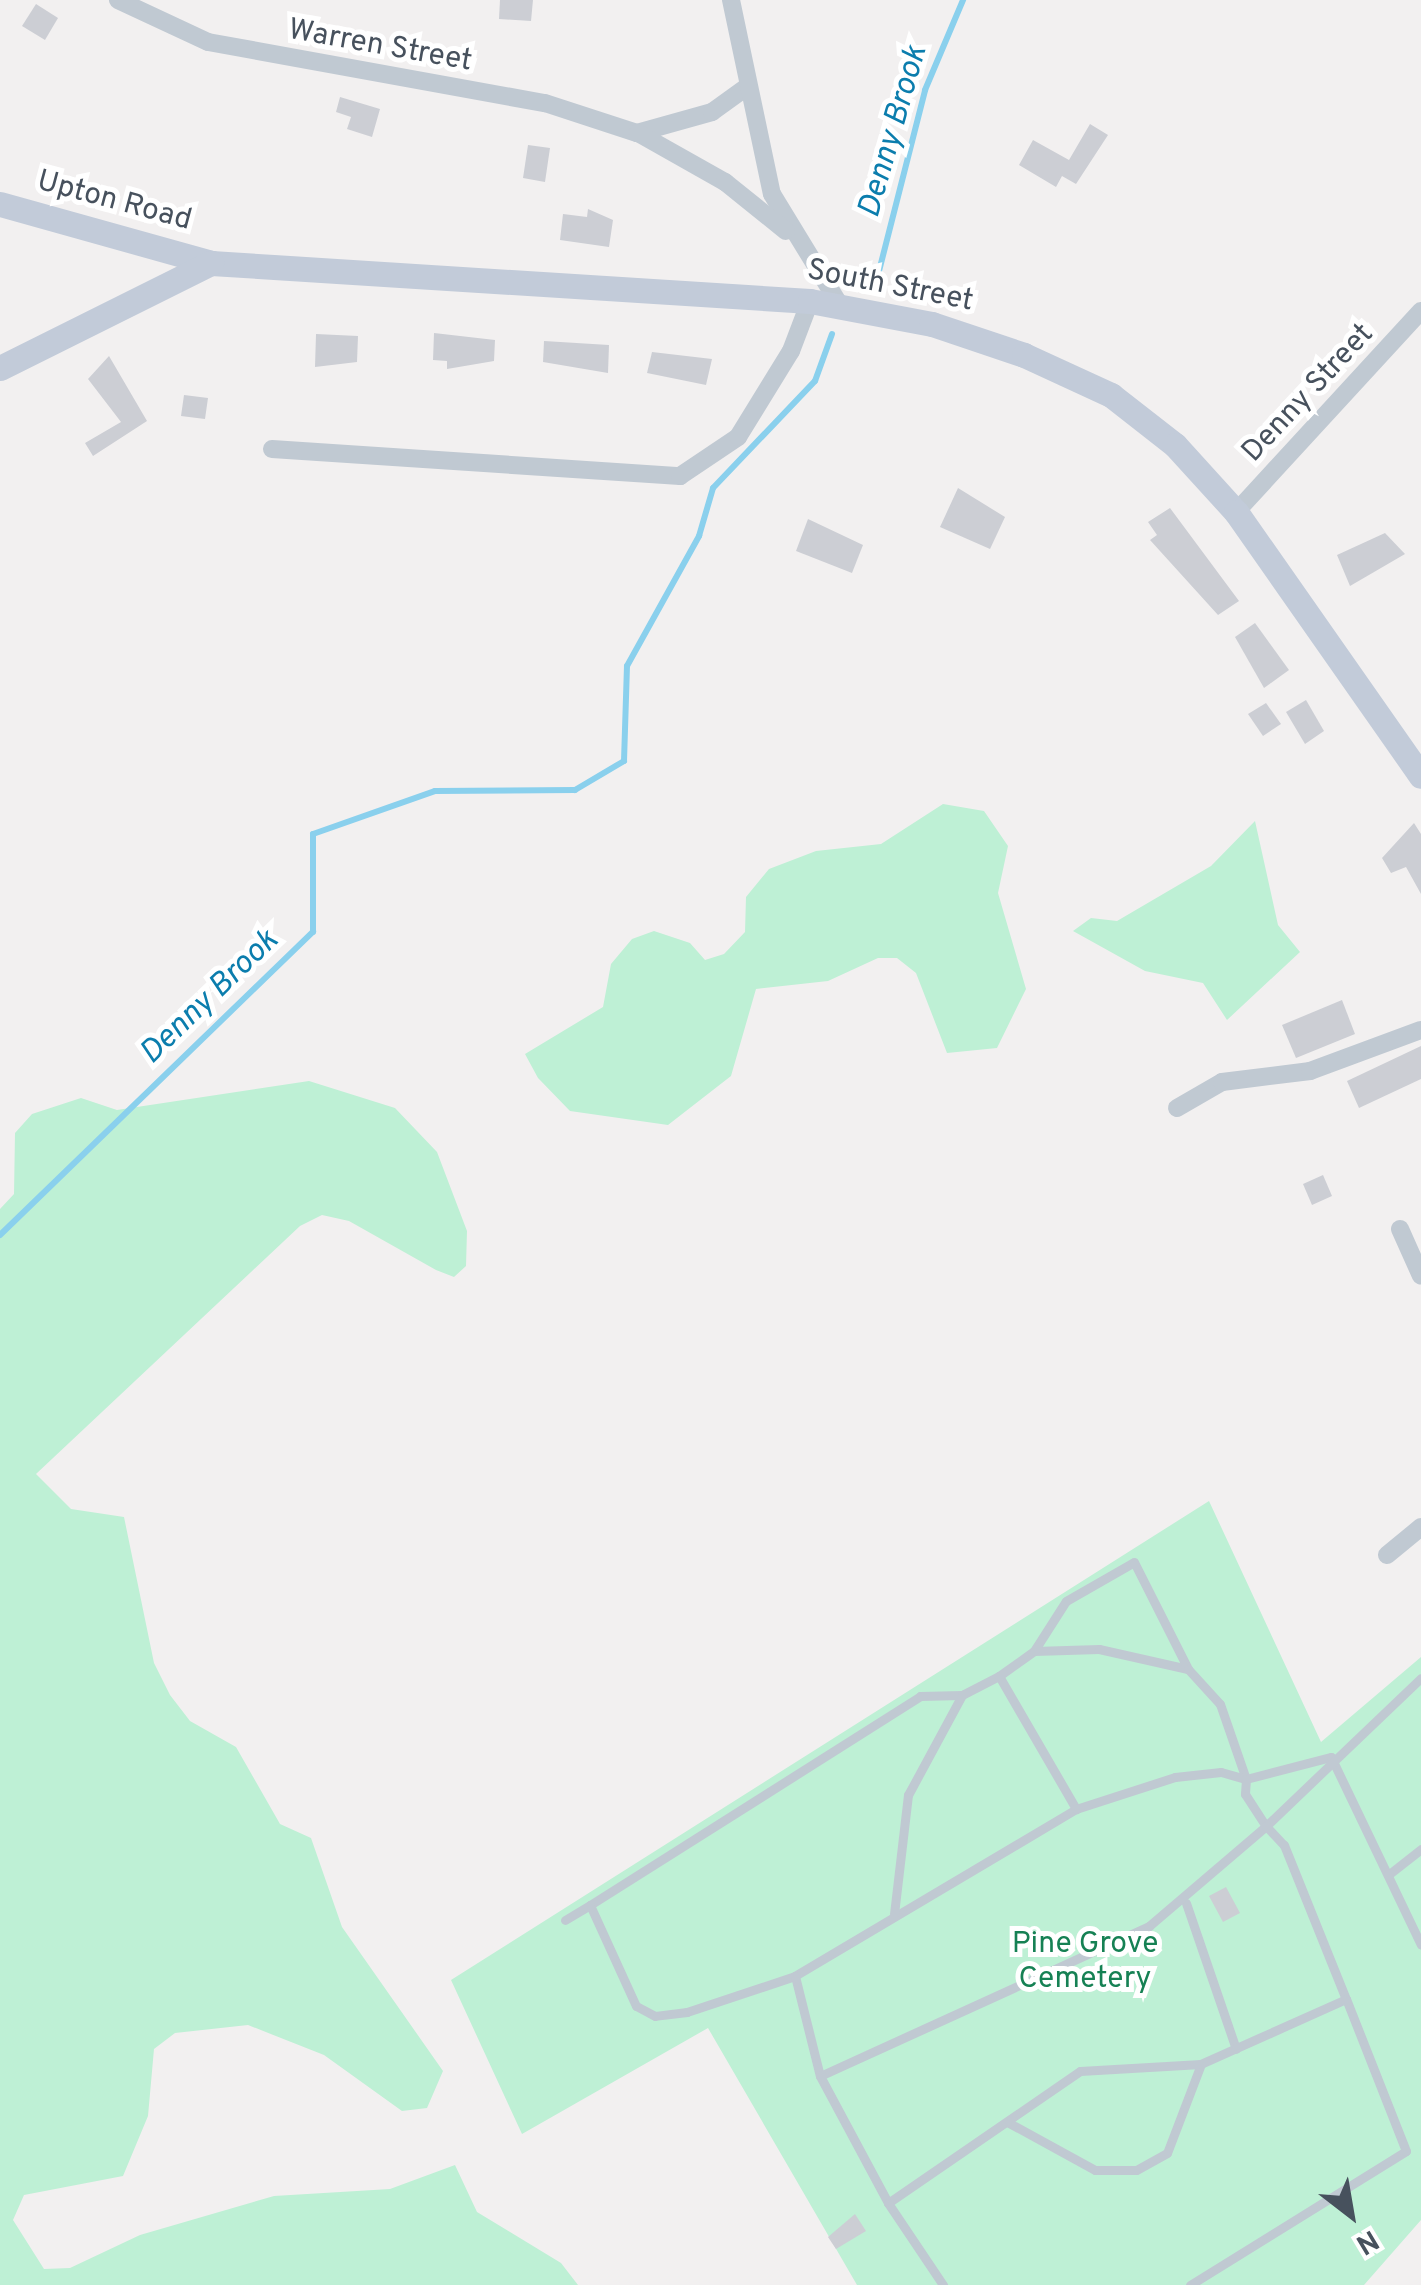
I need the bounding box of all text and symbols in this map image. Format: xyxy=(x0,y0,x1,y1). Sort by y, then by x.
street label: Warren Street xyxy=(285,13,475,81)
water label: Denny Brook xyxy=(851,42,937,222)
street label: Upton Road xyxy=(33,164,195,240)
street label: South Street xyxy=(804,253,976,321)
street label: Denny Street xyxy=(1236,317,1382,471)
water label: Denny Brook xyxy=(133,923,287,1073)
park label: Pine Grove Cemetery xyxy=(1012,1927,1158,1998)
north arrow xyxy=(1301,2165,1401,2265)
text: N xyxy=(1349,2220,1384,2261)

